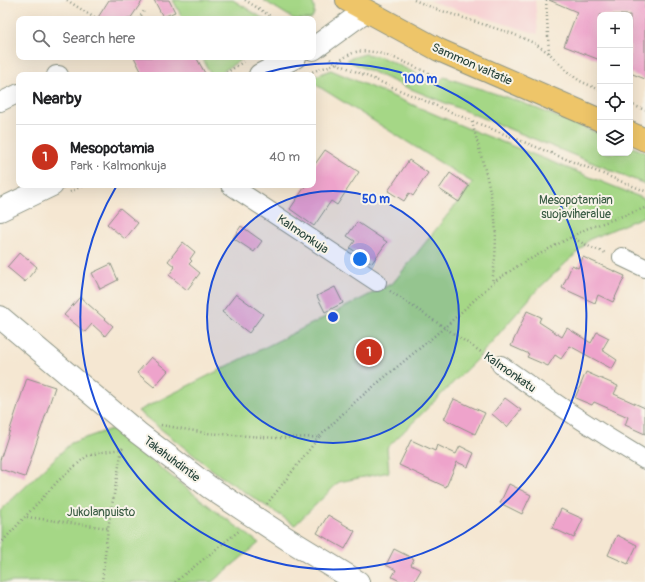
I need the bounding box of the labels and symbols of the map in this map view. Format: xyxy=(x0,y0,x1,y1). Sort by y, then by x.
street label: Sammon valtatie xyxy=(429,40,514,89)
text: 100 m xyxy=(403,72,438,87)
text: 50 m xyxy=(362,192,390,207)
park label: Mesopotamian suojaviheralue xyxy=(539,193,613,222)
street label: Kalmonkuja xyxy=(274,212,332,257)
your location xyxy=(350,249,370,269)
centre of rings xyxy=(326,310,340,324)
pin: 1 xyxy=(356,337,382,367)
street label: Kalmonkatu xyxy=(481,349,539,396)
street label: Takahuhdintie xyxy=(140,433,203,486)
park label: Jukolanpuisto xyxy=(67,505,136,520)

